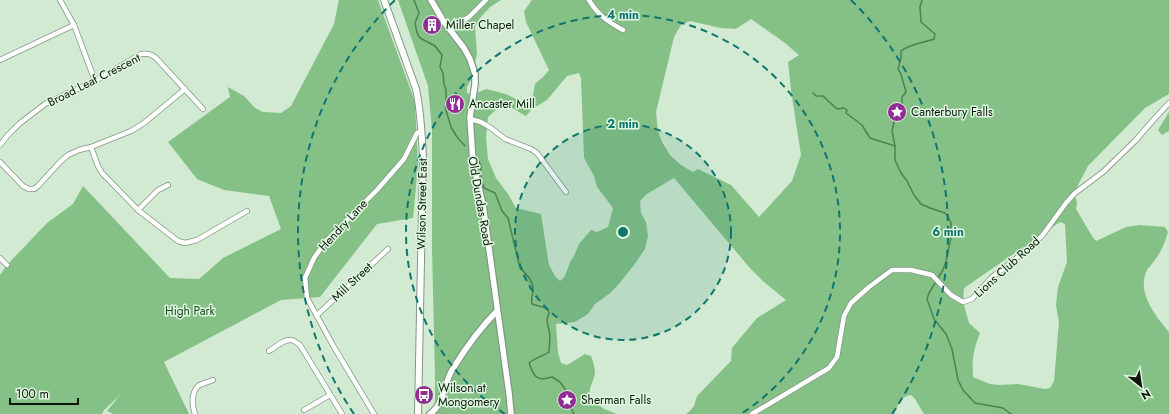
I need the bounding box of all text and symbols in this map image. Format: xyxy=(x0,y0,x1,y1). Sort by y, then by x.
text: 4 min xyxy=(607,6,639,24)
building icon: Miller Chapel xyxy=(421,14,443,36)
place label: Miller Chapel xyxy=(446,16,514,34)
street label: Broad Leaf Crescent xyxy=(44,49,144,111)
restaurant icon: Ancaster Mill xyxy=(444,93,466,115)
place label: Ancaster Mill xyxy=(469,95,535,113)
place icon: Canterbury Falls xyxy=(886,101,908,123)
place label: Canterbury Falls xyxy=(911,103,993,121)
text: 2 min xyxy=(607,115,639,133)
street label: Old Dundas Road xyxy=(463,155,497,247)
street label: Wilson Street East xyxy=(412,158,432,250)
street label: Hendry Lane xyxy=(314,195,372,255)
text: 6 min xyxy=(932,223,964,241)
centre of rings xyxy=(616,225,630,239)
street label: Lions Club Road xyxy=(970,232,1044,302)
street label: Mill Street xyxy=(327,258,377,306)
park label: High Park xyxy=(165,302,216,320)
north arrow xyxy=(1121,366,1161,406)
place label: Wilson at Mongomery xyxy=(438,379,500,411)
scale bar xyxy=(10,380,78,406)
bus stop icon: Wilson at Mongomery xyxy=(413,384,435,406)
text: 100 m xyxy=(16,385,49,403)
text: N xyxy=(1138,386,1154,404)
place icon: Sherman Falls xyxy=(556,389,578,411)
place label: Sherman Falls xyxy=(581,391,651,409)

